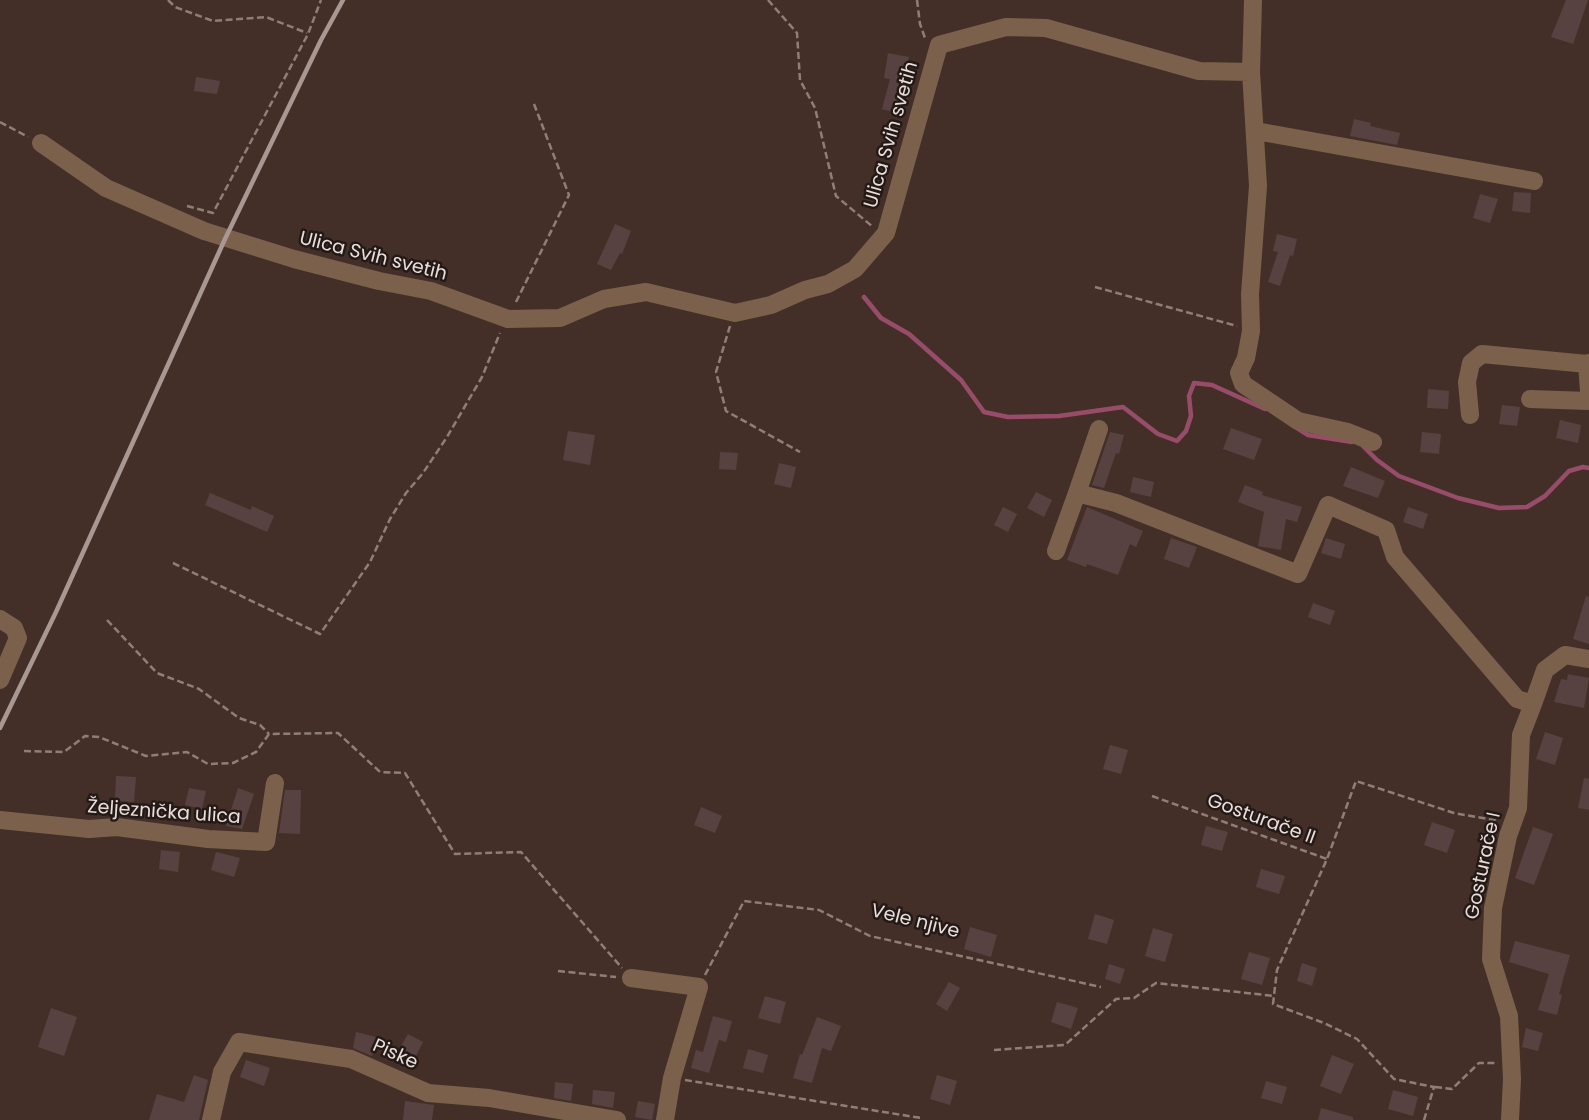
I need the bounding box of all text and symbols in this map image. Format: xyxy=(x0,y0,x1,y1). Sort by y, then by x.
street label: Ulica Svih svetih xyxy=(860,59,924,211)
street label: Ulica Svih svetih xyxy=(297,228,449,286)
street label: Gosturače II xyxy=(1204,790,1318,850)
street label: Željeznička ulica xyxy=(86,796,242,830)
street label: Gosturače I xyxy=(1462,810,1506,922)
street label: Vele njive xyxy=(869,900,961,944)
street label: Piske xyxy=(369,1035,421,1075)

